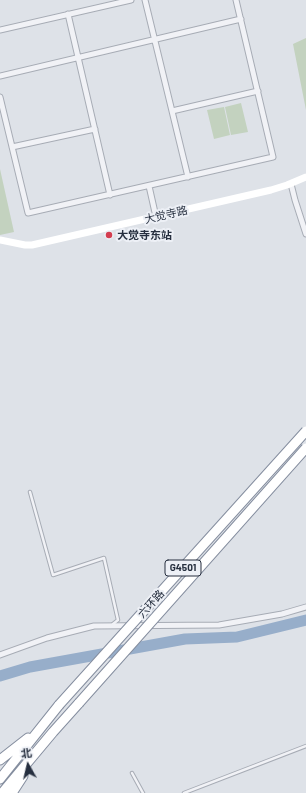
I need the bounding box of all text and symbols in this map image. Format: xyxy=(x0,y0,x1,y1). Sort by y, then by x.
street label: 大觉寺路 xyxy=(143,204,189,226)
place label: 大觉寺东站 xyxy=(117,228,172,242)
marker: 大觉寺东站 xyxy=(104,230,114,240)
road number: G4501 xyxy=(165,560,201,576)
street label: 六环路 xyxy=(135,587,167,621)
north arrow xyxy=(8,745,48,785)
text: 北 xyxy=(20,745,33,760)

